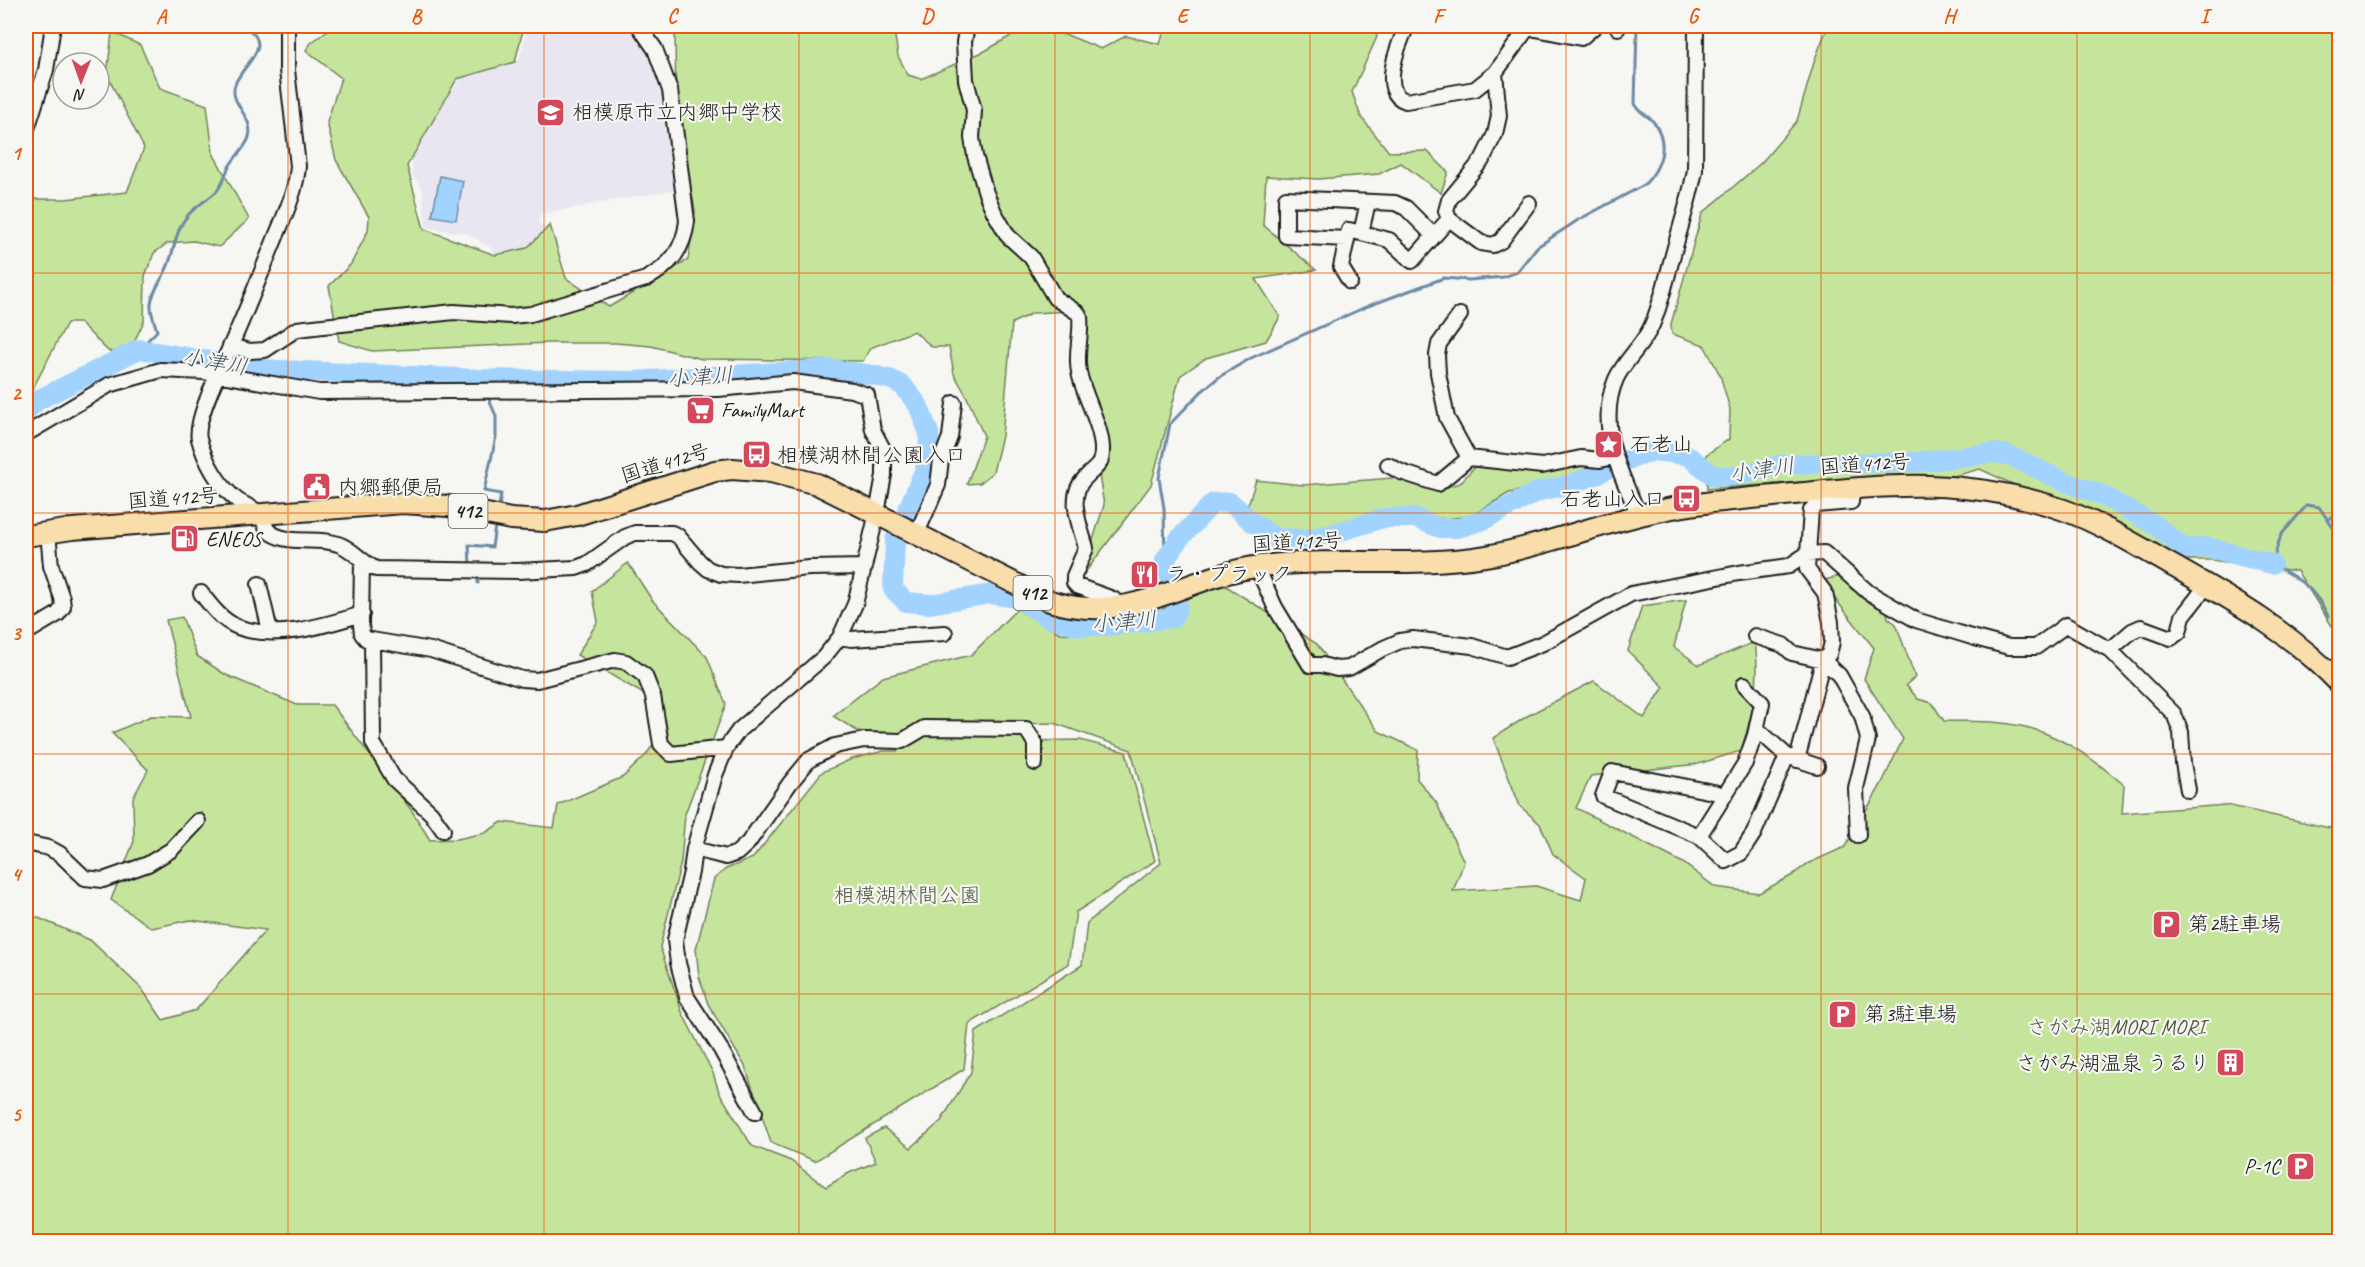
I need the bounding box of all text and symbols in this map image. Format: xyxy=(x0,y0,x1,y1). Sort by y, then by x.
text: A xyxy=(156,4,168,29)
text: B xyxy=(411,4,423,29)
text: C xyxy=(667,4,679,29)
text: D xyxy=(921,4,935,29)
text: E xyxy=(1177,4,1191,29)
text: F xyxy=(1433,4,1447,29)
text: G xyxy=(1688,4,1701,29)
text: H xyxy=(1943,4,1958,29)
text: I xyxy=(2200,4,2213,29)
north arrow xyxy=(51,51,111,111)
text: N xyxy=(73,85,86,105)
school or university icon: 相模原市立内郷中学校 xyxy=(535,96,567,128)
place label: 相模原市立内郷中学校 xyxy=(572,99,782,125)
text: 1 xyxy=(12,141,23,166)
water label: 小津川 xyxy=(180,342,250,382)
water label: 小津川 xyxy=(666,361,734,393)
text: 2 xyxy=(12,381,23,406)
supermarket icon: FamilyMart xyxy=(684,394,716,426)
place label: FamilyMart xyxy=(721,397,806,423)
place icon: 石老山 xyxy=(1593,428,1625,460)
place label: 石老山 xyxy=(1630,431,1693,457)
street label: 国道412号 xyxy=(618,437,712,489)
bus stop icon: 相模湖林間公園入口 xyxy=(740,439,772,471)
place label: 相模湖林間公園入口 xyxy=(777,442,966,468)
street label: 国道412号 xyxy=(1819,448,1911,480)
water label: 小津川 xyxy=(1727,452,1797,488)
public building icon: 内郷郵便局 xyxy=(301,471,333,503)
place label: 内郷郵便局 xyxy=(338,474,443,500)
street label: 国道412号 xyxy=(127,482,219,514)
bus stop icon: 石老山入口 xyxy=(1670,483,1702,515)
place label: 石老山入口 xyxy=(1560,486,1665,512)
road number: 412 xyxy=(448,494,488,528)
fuel station icon: ENEOS xyxy=(169,523,201,555)
place label: ENEOS xyxy=(206,526,264,552)
street label: 国道412号 xyxy=(1251,527,1343,557)
restaurant icon: ラ・プラック xyxy=(1129,558,1161,590)
place label: ラ・プラック xyxy=(1166,561,1292,587)
road number: 412 xyxy=(1014,576,1052,610)
water label: 小津川 xyxy=(1090,605,1158,639)
text: 3 xyxy=(12,621,23,646)
text: 4 xyxy=(12,862,24,887)
park label: 相模湖林間公園 xyxy=(834,882,981,908)
parking icon: 第2駐車場 xyxy=(2151,908,2183,940)
place label: 第2駐車場 xyxy=(2188,911,2281,937)
parking icon: 第3駐車場 xyxy=(1827,998,1859,1030)
place label: 第3駐車場 xyxy=(1864,1001,1957,1027)
park label: さがみ湖MORI MORI xyxy=(2027,1014,2210,1040)
building icon: さがみ湖温泉 うるり xyxy=(2215,1047,2247,1079)
place label: さがみ湖温泉 うるり xyxy=(2016,1050,2210,1076)
text: 5 xyxy=(12,1102,23,1127)
parking icon: P-1C xyxy=(2285,1150,2317,1182)
place label: P-1C xyxy=(2244,1153,2282,1179)

